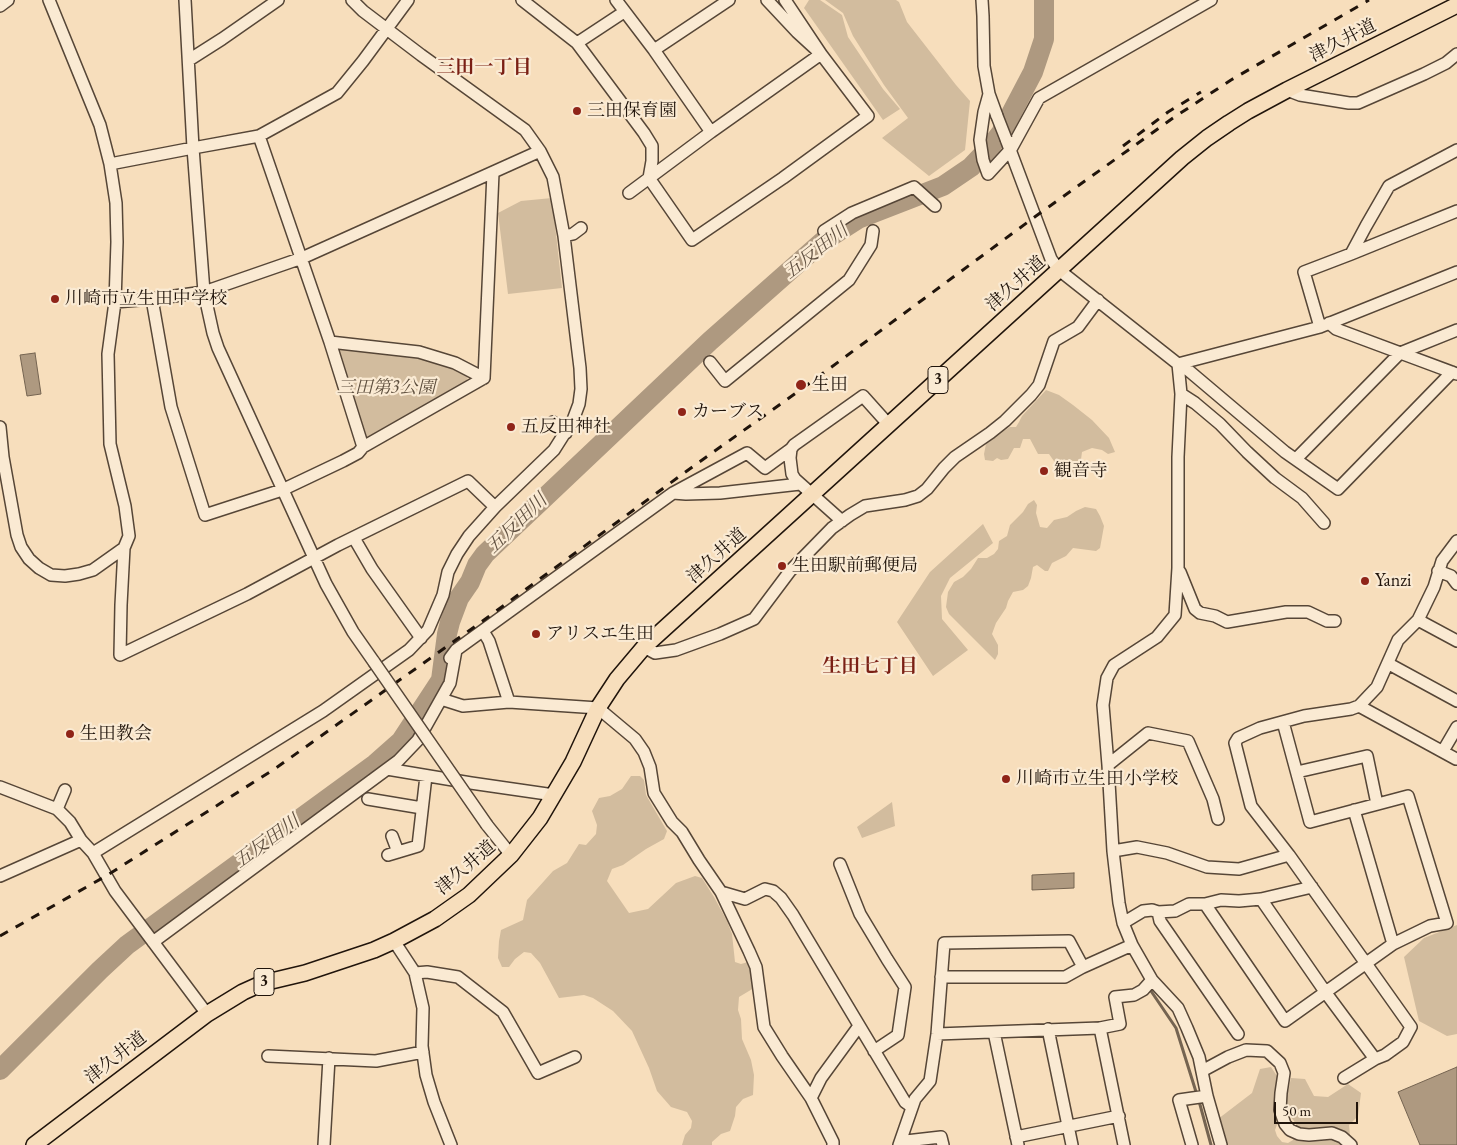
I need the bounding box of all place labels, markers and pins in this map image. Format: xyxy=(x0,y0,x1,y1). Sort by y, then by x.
place label: 三田保育園 xyxy=(587,100,677,122)
marker: 三田保育園 xyxy=(571,105,583,117)
place label: 川崎市立生田中学校 xyxy=(65,288,227,310)
marker: 川崎市立生田中学校 xyxy=(49,293,61,305)
place label: 生田 xyxy=(812,374,848,396)
marker: 生田 xyxy=(794,378,808,392)
place label: カーブス xyxy=(692,401,764,423)
marker: カーブス xyxy=(676,406,688,418)
place label: 五反田神社 xyxy=(521,416,611,438)
marker: 五反田神社 xyxy=(505,421,517,433)
place label: 観音寺 xyxy=(1054,460,1108,482)
marker: 観音寺 xyxy=(1038,465,1050,477)
place label: 生田駅前郵便局 xyxy=(792,555,918,577)
marker: 生田駅前郵便局 xyxy=(776,560,788,572)
place label: Yanzi xyxy=(1375,570,1411,592)
marker: Yanzi xyxy=(1359,575,1371,587)
place label: アリスエ生田 xyxy=(546,623,654,645)
marker: アリスエ生田 xyxy=(530,628,542,640)
place label: 生田教会 xyxy=(80,723,152,745)
marker: 生田教会 xyxy=(64,728,76,740)
place label: 川崎市立生田小学校 xyxy=(1016,768,1178,790)
marker: 川崎市立生田小学校 xyxy=(1000,773,1012,785)

